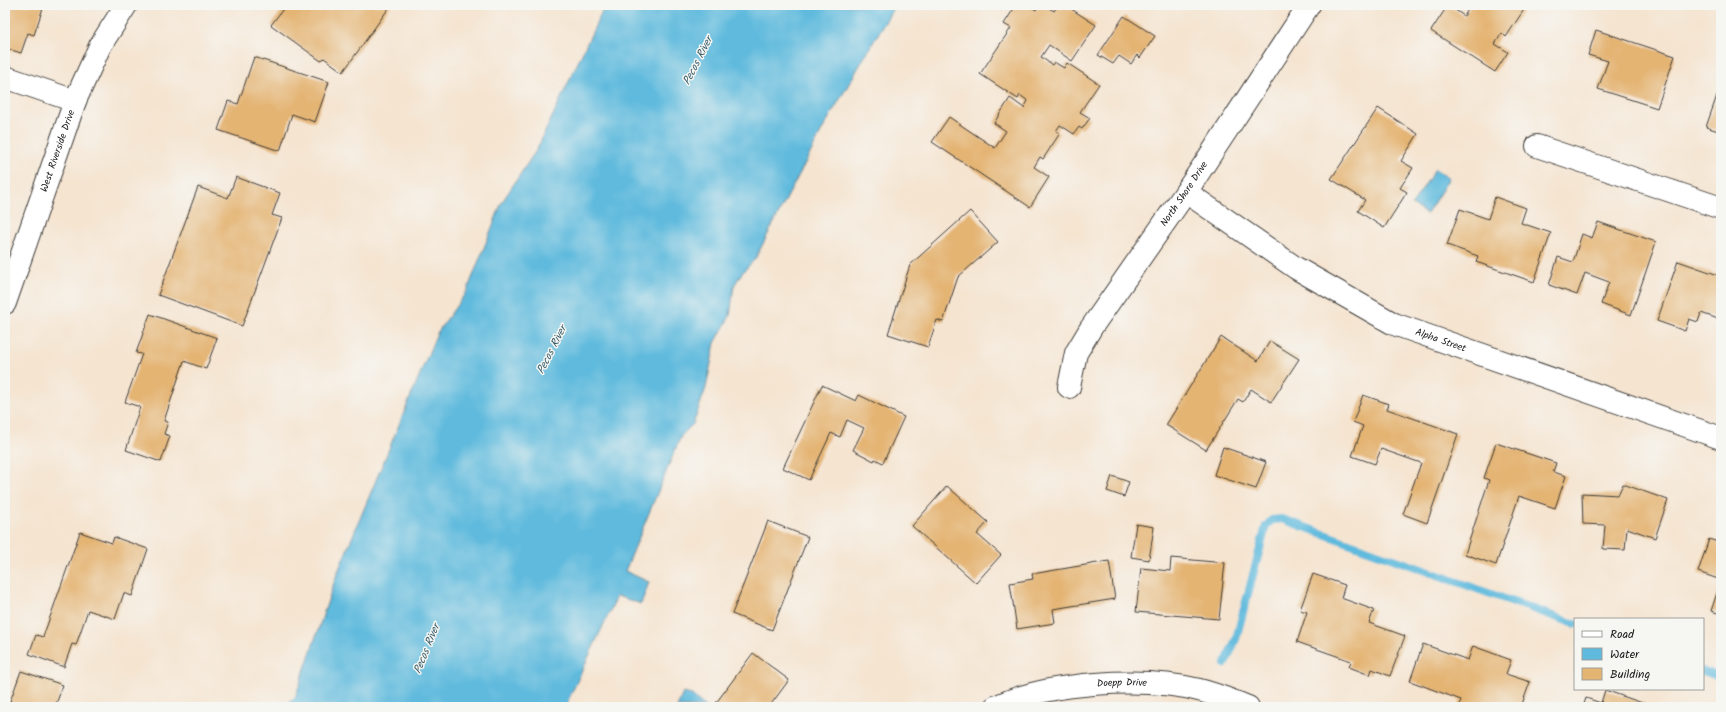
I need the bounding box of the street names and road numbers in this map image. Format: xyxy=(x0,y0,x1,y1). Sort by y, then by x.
street label: West Riverside Drive xyxy=(36,107,79,194)
street label: North Shore Drive xyxy=(1156,158,1212,230)
street label: Alpha Street xyxy=(1413,324,1468,357)
street label: Doepp Drive xyxy=(1096,675,1148,692)

